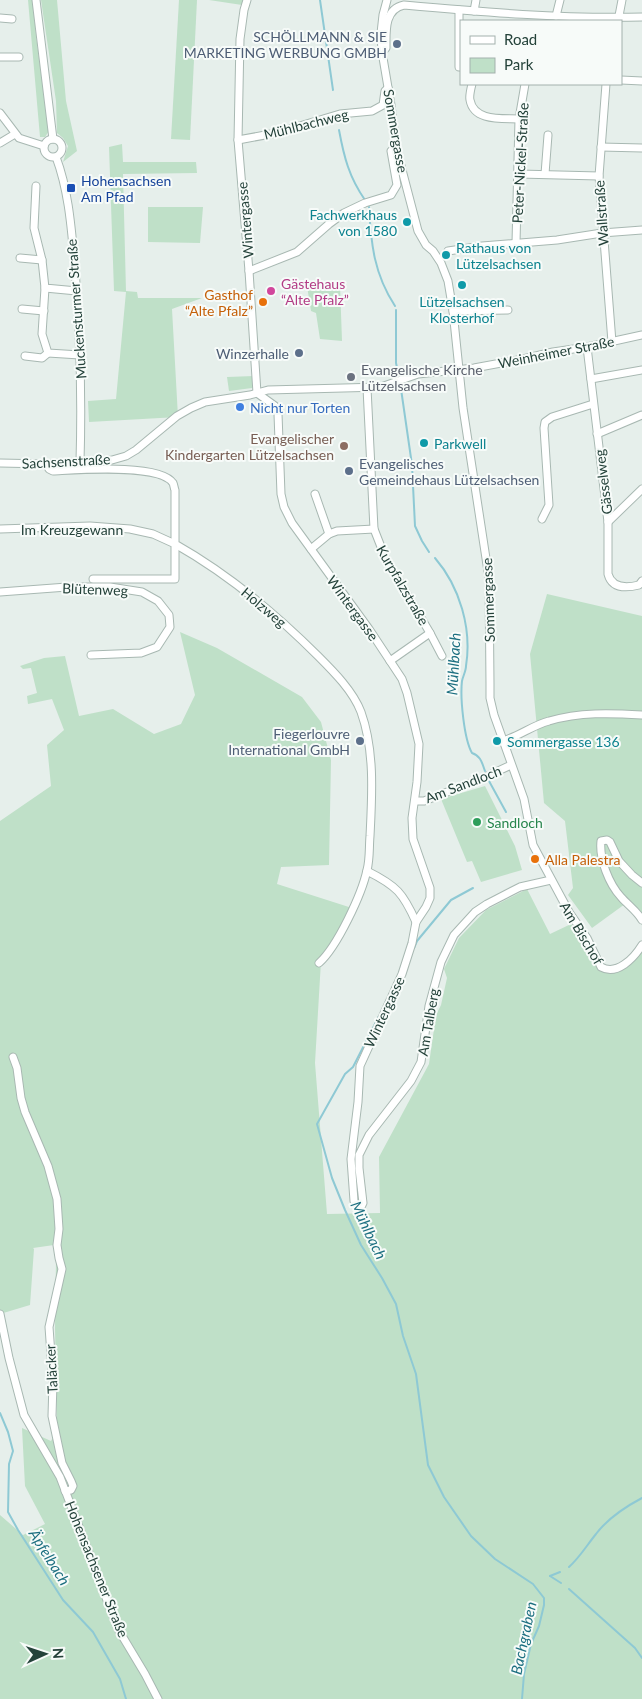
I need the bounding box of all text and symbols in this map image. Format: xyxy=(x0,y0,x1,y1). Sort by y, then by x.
legend xyxy=(460,20,622,85)
place label: SCHÖLLMANN & SIE MARKETING WERBUNG GMBH xyxy=(184,28,387,61)
text: Road xyxy=(504,30,537,48)
marker: SCHÖLLMANN & SIE MARKETING WERBUNG GMBH xyxy=(391,38,403,50)
text: Park xyxy=(504,55,534,73)
street label: Sommergasse xyxy=(380,88,412,174)
street label: Peter-Nickel-Straße xyxy=(508,102,532,224)
street label: Mühlbachweg xyxy=(262,105,350,143)
place label: Hohensachsen Am Pfad xyxy=(81,172,171,205)
street label: Wallstraße xyxy=(590,180,612,246)
street label: Wintergasse xyxy=(233,181,257,259)
marker: Hohensachsen Am Pfad xyxy=(65,182,77,194)
place label: Fachwerkhaus von 1580 xyxy=(310,206,397,239)
marker: Fachwerkhaus von 1580 xyxy=(401,216,413,228)
street label: Muckensturmer Straße xyxy=(63,238,89,380)
place label: Rathaus von Lützelsachsen xyxy=(456,239,541,272)
marker: Rathaus von Lützelsachsen xyxy=(440,249,452,261)
place label: Gästehaus “Alte Pfalz” xyxy=(281,275,349,308)
marker: Lützelsachsen Klosterhof xyxy=(456,279,468,291)
marker: Gästehaus “Alte Pfalz” xyxy=(265,285,277,297)
place label: Gasthof “Alte Pfalz” xyxy=(185,286,253,319)
place label: Lützelsachsen Klosterhof xyxy=(419,293,505,326)
marker: Gasthof “Alte Pfalz” xyxy=(257,296,269,308)
street label: Weinheimer Straße xyxy=(497,332,615,372)
place label: Winzerhalle xyxy=(216,345,289,362)
marker: Winzerhalle xyxy=(293,347,305,359)
place label: Evangelische Kirche Lützelsachsen xyxy=(361,361,483,394)
marker: Evangelische Kirche Lützelsachsen xyxy=(345,371,357,383)
place label: Nicht nur Torten xyxy=(250,399,350,416)
marker: Nicht nur Torten xyxy=(234,401,246,413)
place label: Evangelischer Kindergarten Lützelsachsen xyxy=(165,430,334,463)
place label: Parkwell xyxy=(434,435,486,452)
marker: Parkwell xyxy=(418,437,430,449)
marker: Evangelischer Kindergarten Lützelsachsen xyxy=(338,440,350,452)
street label: Gässelweg xyxy=(591,448,615,516)
street label: Sachsenstraße xyxy=(21,450,111,472)
place label: Evangelisches Gemeindehaus Lützelsachsen xyxy=(359,455,539,488)
marker: Evangelisches Gemeindehaus Lützelsachsen xyxy=(343,465,355,477)
street label: Im Kreuzgewann xyxy=(21,521,123,538)
street label: Kurpfalzstraße xyxy=(373,542,433,628)
street label: Sommergasse xyxy=(478,557,498,643)
street label: Wintergasse xyxy=(324,572,382,644)
street label: Blütenweg xyxy=(62,579,128,599)
street label: Holzweg xyxy=(238,583,290,631)
water label: Mühlbach xyxy=(442,632,464,696)
place label: Fiegerlouvre International GmbH xyxy=(228,725,350,758)
place label: Sommergasse 136 xyxy=(507,733,620,750)
marker: Fiegerlouvre International GmbH xyxy=(354,735,366,747)
marker: Sommergasse 136 xyxy=(491,735,503,747)
street label: Am Sandloch xyxy=(422,762,504,806)
place label: Sandloch xyxy=(487,814,543,831)
marker: Sandloch xyxy=(471,816,483,828)
place label: Alla Palestra xyxy=(545,851,621,868)
marker: Alla Palestra xyxy=(529,853,541,865)
street label: Am Bischof xyxy=(557,899,607,967)
street label: Wintergasse xyxy=(360,974,408,1050)
street label: Am Talberg xyxy=(414,987,442,1057)
water label: Mühlbach xyxy=(347,1198,391,1262)
street label: Taläcker xyxy=(41,1344,61,1394)
street label: Hohensachsener Straße xyxy=(62,1498,132,1640)
water label: Äpfelbach xyxy=(25,1525,74,1588)
water label: Bachgraben xyxy=(506,1600,540,1676)
north arrow xyxy=(20,1629,70,1679)
text: N xyxy=(50,1647,67,1659)

